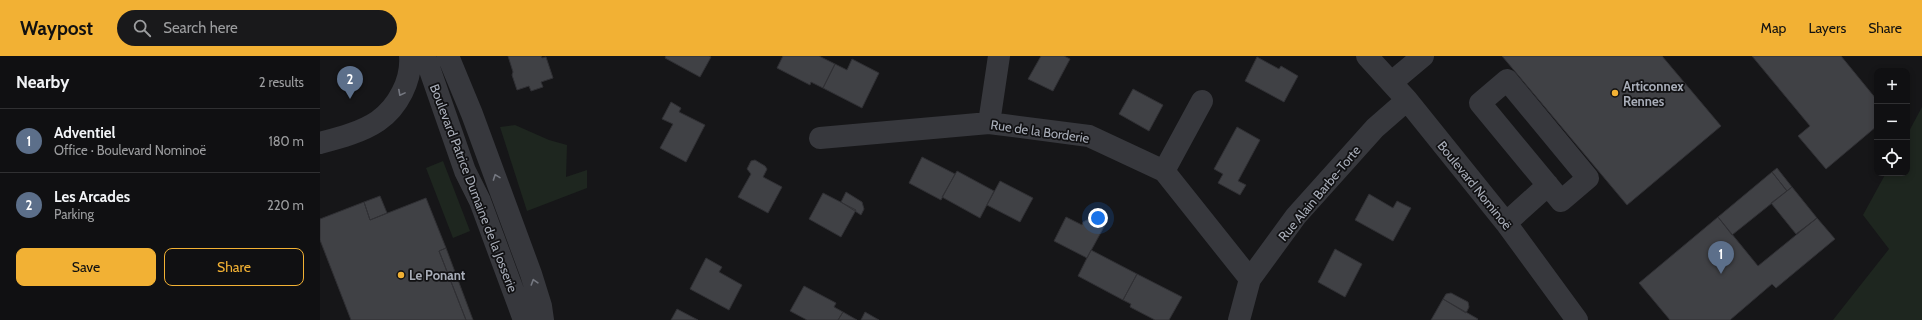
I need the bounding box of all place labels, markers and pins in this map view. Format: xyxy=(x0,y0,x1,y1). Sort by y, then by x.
pin: 2 xyxy=(337,66,363,99)
place label: Articonnex Rennes xyxy=(1623,78,1684,109)
marker: Articonnex Rennes xyxy=(1610,88,1620,98)
pin: 1 xyxy=(1708,241,1734,274)
place label: Le Ponant xyxy=(409,267,466,283)
marker: Le Ponant xyxy=(396,270,406,280)

